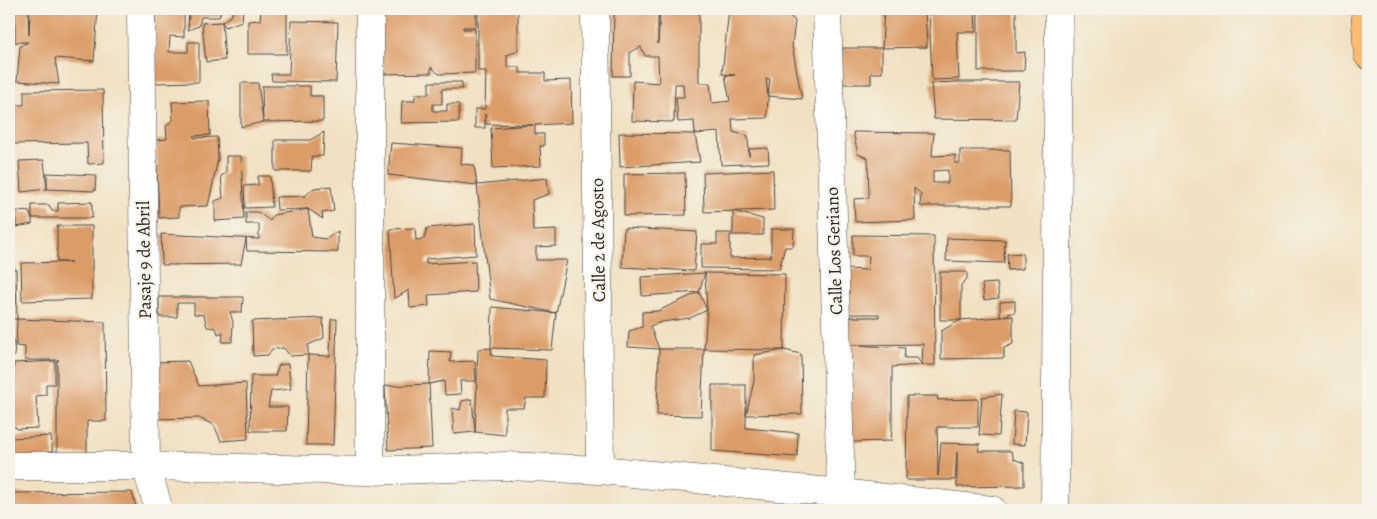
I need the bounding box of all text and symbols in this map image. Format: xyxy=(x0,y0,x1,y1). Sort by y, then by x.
street label: Calle 2 de Agosto xyxy=(585,178,611,302)
street label: Calle Los Geriano xyxy=(820,187,848,315)
street label: Pasaje 9 de Abril xyxy=(131,200,157,319)

